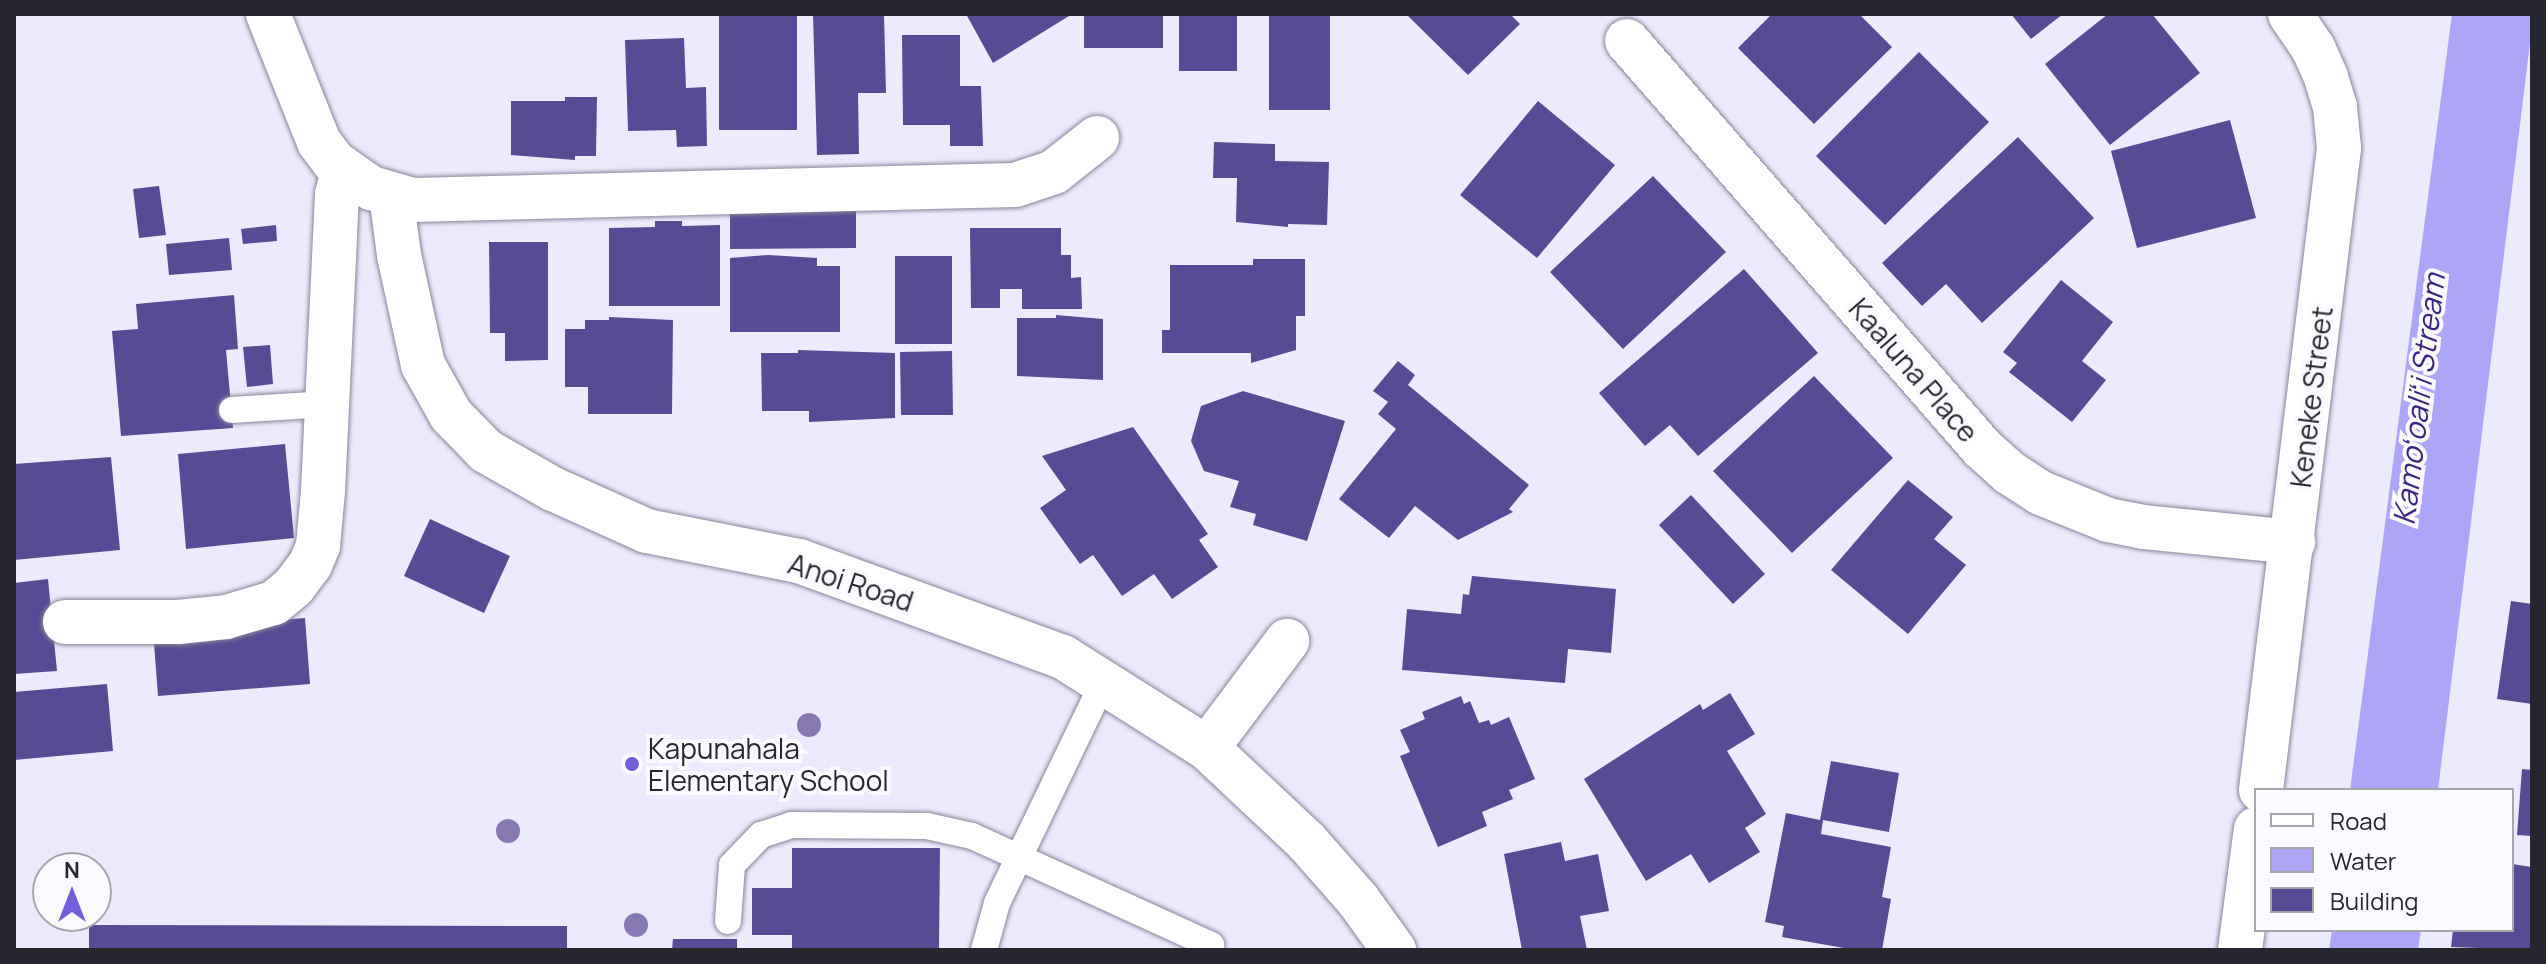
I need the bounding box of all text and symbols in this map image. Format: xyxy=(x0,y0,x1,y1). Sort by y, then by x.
water label: Kamoʻoaliʻi Stream xyxy=(2386,271,2452,527)
street label: Kaaluna Place xyxy=(1843,291,1985,449)
street label: Keneke Street xyxy=(2283,305,2339,489)
street label: Anoi Road xyxy=(784,546,918,618)
place label: Kapunahala Elementary School xyxy=(648,731,889,797)
marker: Kapunahala Elementary School xyxy=(623,755,641,773)
legend xyxy=(2254,788,2514,932)
text: Road xyxy=(2330,804,2387,837)
text: Water xyxy=(2330,844,2397,877)
north arrow xyxy=(32,852,112,932)
text: N xyxy=(64,855,80,885)
text: Building xyxy=(2330,884,2418,917)

